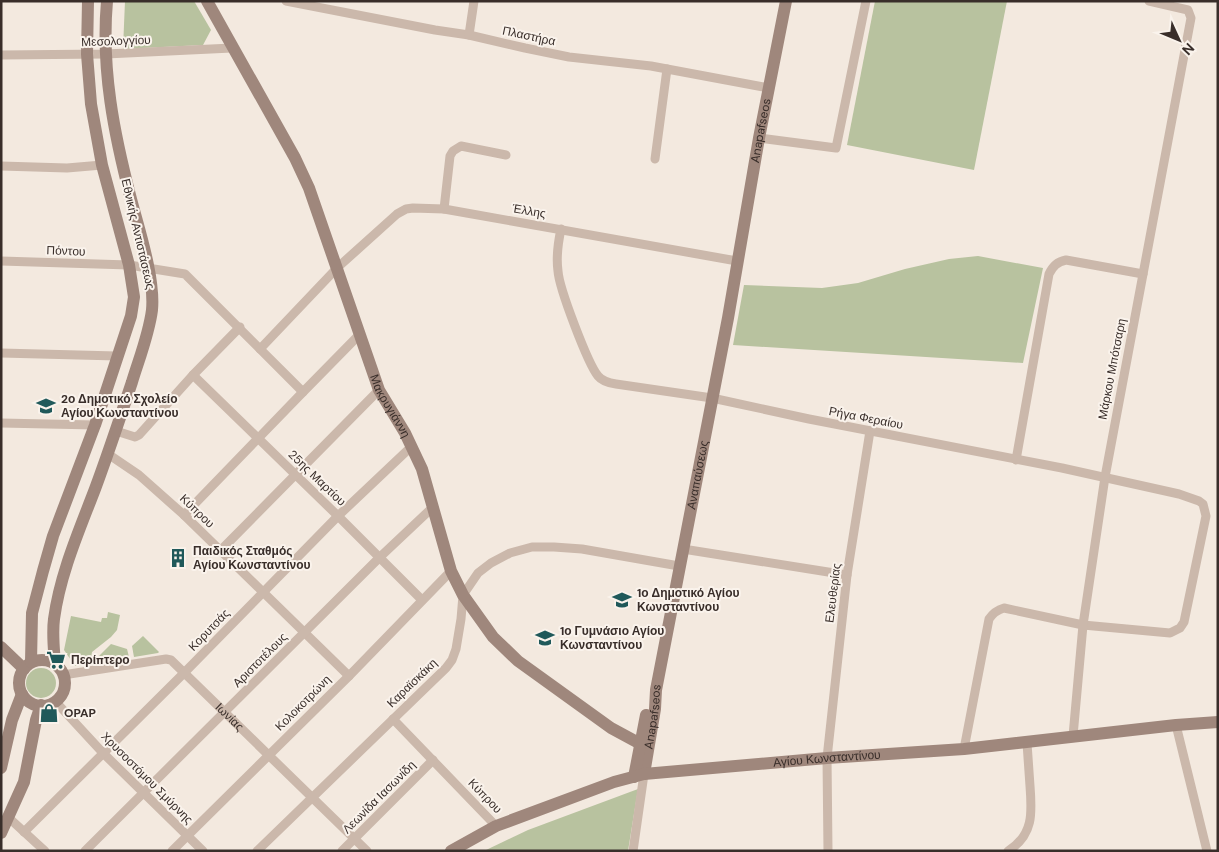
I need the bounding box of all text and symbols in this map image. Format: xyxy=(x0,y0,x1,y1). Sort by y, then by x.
north arrow xyxy=(1154,15,1204,65)
street label: Πλαστήρα xyxy=(501,23,557,49)
street label: Μεσολογγίου xyxy=(81,32,151,50)
text: N xyxy=(1178,39,1198,59)
street label: Anapafseos xyxy=(747,97,775,164)
street label: Εθνικής Αντιστάσεως xyxy=(117,177,159,291)
street label: Έλλης xyxy=(510,200,547,222)
street label: Πόντου xyxy=(46,242,86,260)
street label: Μάρκου Μπότσαρη xyxy=(1094,317,1130,421)
street label: Μακρυγιάννη xyxy=(366,372,414,440)
place label: 2ο Δημοτικό Σχολείο Αγίου Κωνσταντίνου xyxy=(61,391,179,421)
school or university icon: 2ο Δημοτικό Σχολείο Αγίου Κωνσταντίνου xyxy=(35,395,57,417)
street label: Ρήγα Φεραίου xyxy=(827,403,905,433)
street label: Αναπαύσεως xyxy=(683,439,712,511)
street label: 25ης Μαρτίου xyxy=(285,446,349,510)
street label: Κύπρου xyxy=(176,491,218,531)
place label: Παιδικός Σταθμός Αγίου Κωνσταντίνου xyxy=(193,543,311,573)
building icon: Παιδικός Σταθμός Αγίου Κωνσταντίνου xyxy=(167,547,189,569)
street label: Ελευθερίας xyxy=(821,562,845,624)
place label: 1ο Δημοτικό Αγίου Κωνσταντίνου xyxy=(637,585,740,615)
school or university icon: 1ο Δημοτικό Αγίου Κωνσταντίνου xyxy=(611,589,633,611)
street label: Κορυτσάς xyxy=(185,605,233,654)
place label: 1ο Γυμνάσιο Αγίου Κωνσταντίνου xyxy=(560,623,664,653)
school or university icon: 1ο Γυμνάσιο Αγίου Κωνσταντίνου xyxy=(534,627,556,649)
street label: Αριστοτέλους xyxy=(229,629,291,691)
supermarket icon: Περίπτερο xyxy=(45,649,67,671)
place label: Περίπτερο xyxy=(71,652,130,668)
street label: Καραϊσκάκη xyxy=(383,655,441,711)
street label: Κολοκοτρώνη xyxy=(272,672,334,734)
street label: Anapafseos xyxy=(640,683,665,750)
street label: Ιωνίας xyxy=(212,699,247,735)
shop icon: OPAP xyxy=(38,702,60,724)
place label: OPAP xyxy=(64,705,96,721)
street label: Χρυσοστόμου Σμύρνης xyxy=(98,729,197,828)
street label: Αγίου Κωνσταντίνου xyxy=(772,746,881,771)
street label: Λεωνίδα Ιασωνίδη xyxy=(339,757,419,837)
street label: Κύπρου xyxy=(465,775,505,817)

